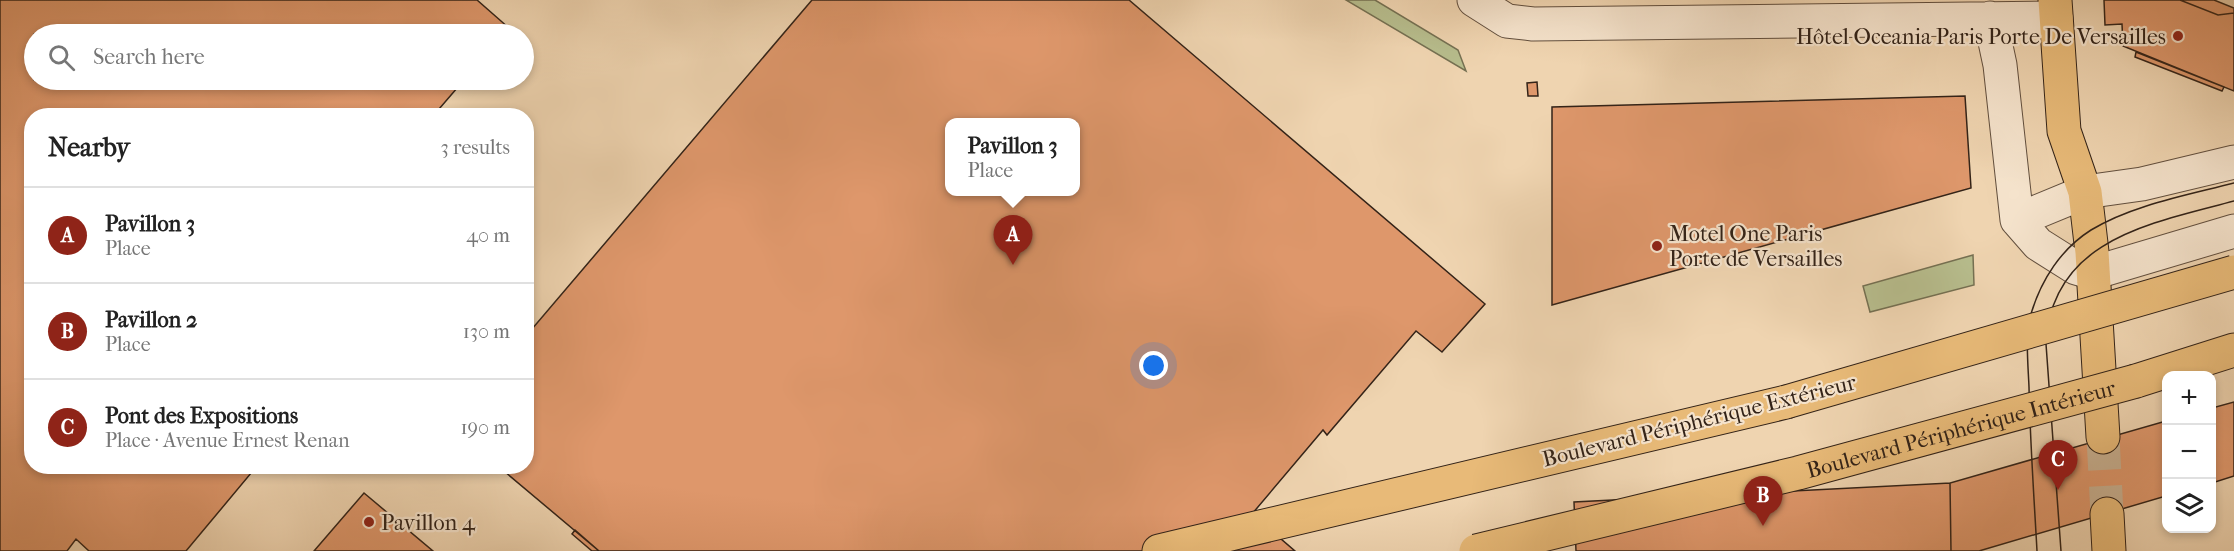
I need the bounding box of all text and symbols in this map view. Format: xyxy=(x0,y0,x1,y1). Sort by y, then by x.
search box xyxy=(24,24,534,90)
place label: Hôtel Oceania Paris Porte De Versailles xyxy=(1796,24,2166,50)
marker: Hôtel Oceania Paris Porte De Versailles xyxy=(2171,29,2185,43)
icon: search xyxy=(45,41,78,74)
text: Search here xyxy=(93,44,205,70)
popup xyxy=(945,118,1080,196)
text: Nearby xyxy=(48,132,130,163)
text: Pavillon 3 xyxy=(968,133,1057,159)
text: 3 results xyxy=(441,136,510,159)
text: Place xyxy=(968,159,1013,182)
text: Pavillon 3 xyxy=(105,211,195,237)
pin: A xyxy=(994,216,1032,265)
place label: Motel One Paris Porte de Versailles xyxy=(1669,221,1842,272)
text: A xyxy=(61,224,74,247)
text: 40 m xyxy=(466,224,510,247)
text: Place xyxy=(105,237,151,260)
marker: Motel One Paris Porte de Versailles xyxy=(1650,239,1664,253)
text: Pavillon 2 xyxy=(105,307,197,333)
text: B xyxy=(61,320,74,343)
text: 130 m xyxy=(463,320,510,343)
text: Place xyxy=(105,333,151,356)
your location xyxy=(1139,351,1168,380)
street label: Boulevard Périphérique Extérieur xyxy=(1540,369,1859,473)
map controls xyxy=(2162,371,2216,533)
button: + xyxy=(2162,371,2216,425)
street label: Boulevard Périphérique Intérieur xyxy=(1804,375,2119,484)
text: Pont des Expositions xyxy=(105,403,298,429)
text: C xyxy=(61,416,74,439)
text: 190 m xyxy=(460,416,510,439)
button: − xyxy=(2162,425,2216,479)
text: Place · Avenue Ernest Renan xyxy=(105,429,350,452)
pin: C xyxy=(2038,440,2078,490)
pin: B xyxy=(1744,476,1782,526)
button: layers xyxy=(2162,479,2216,533)
place label: Pavillon 4 xyxy=(381,510,476,536)
marker: Pavillon 4 xyxy=(362,515,376,529)

